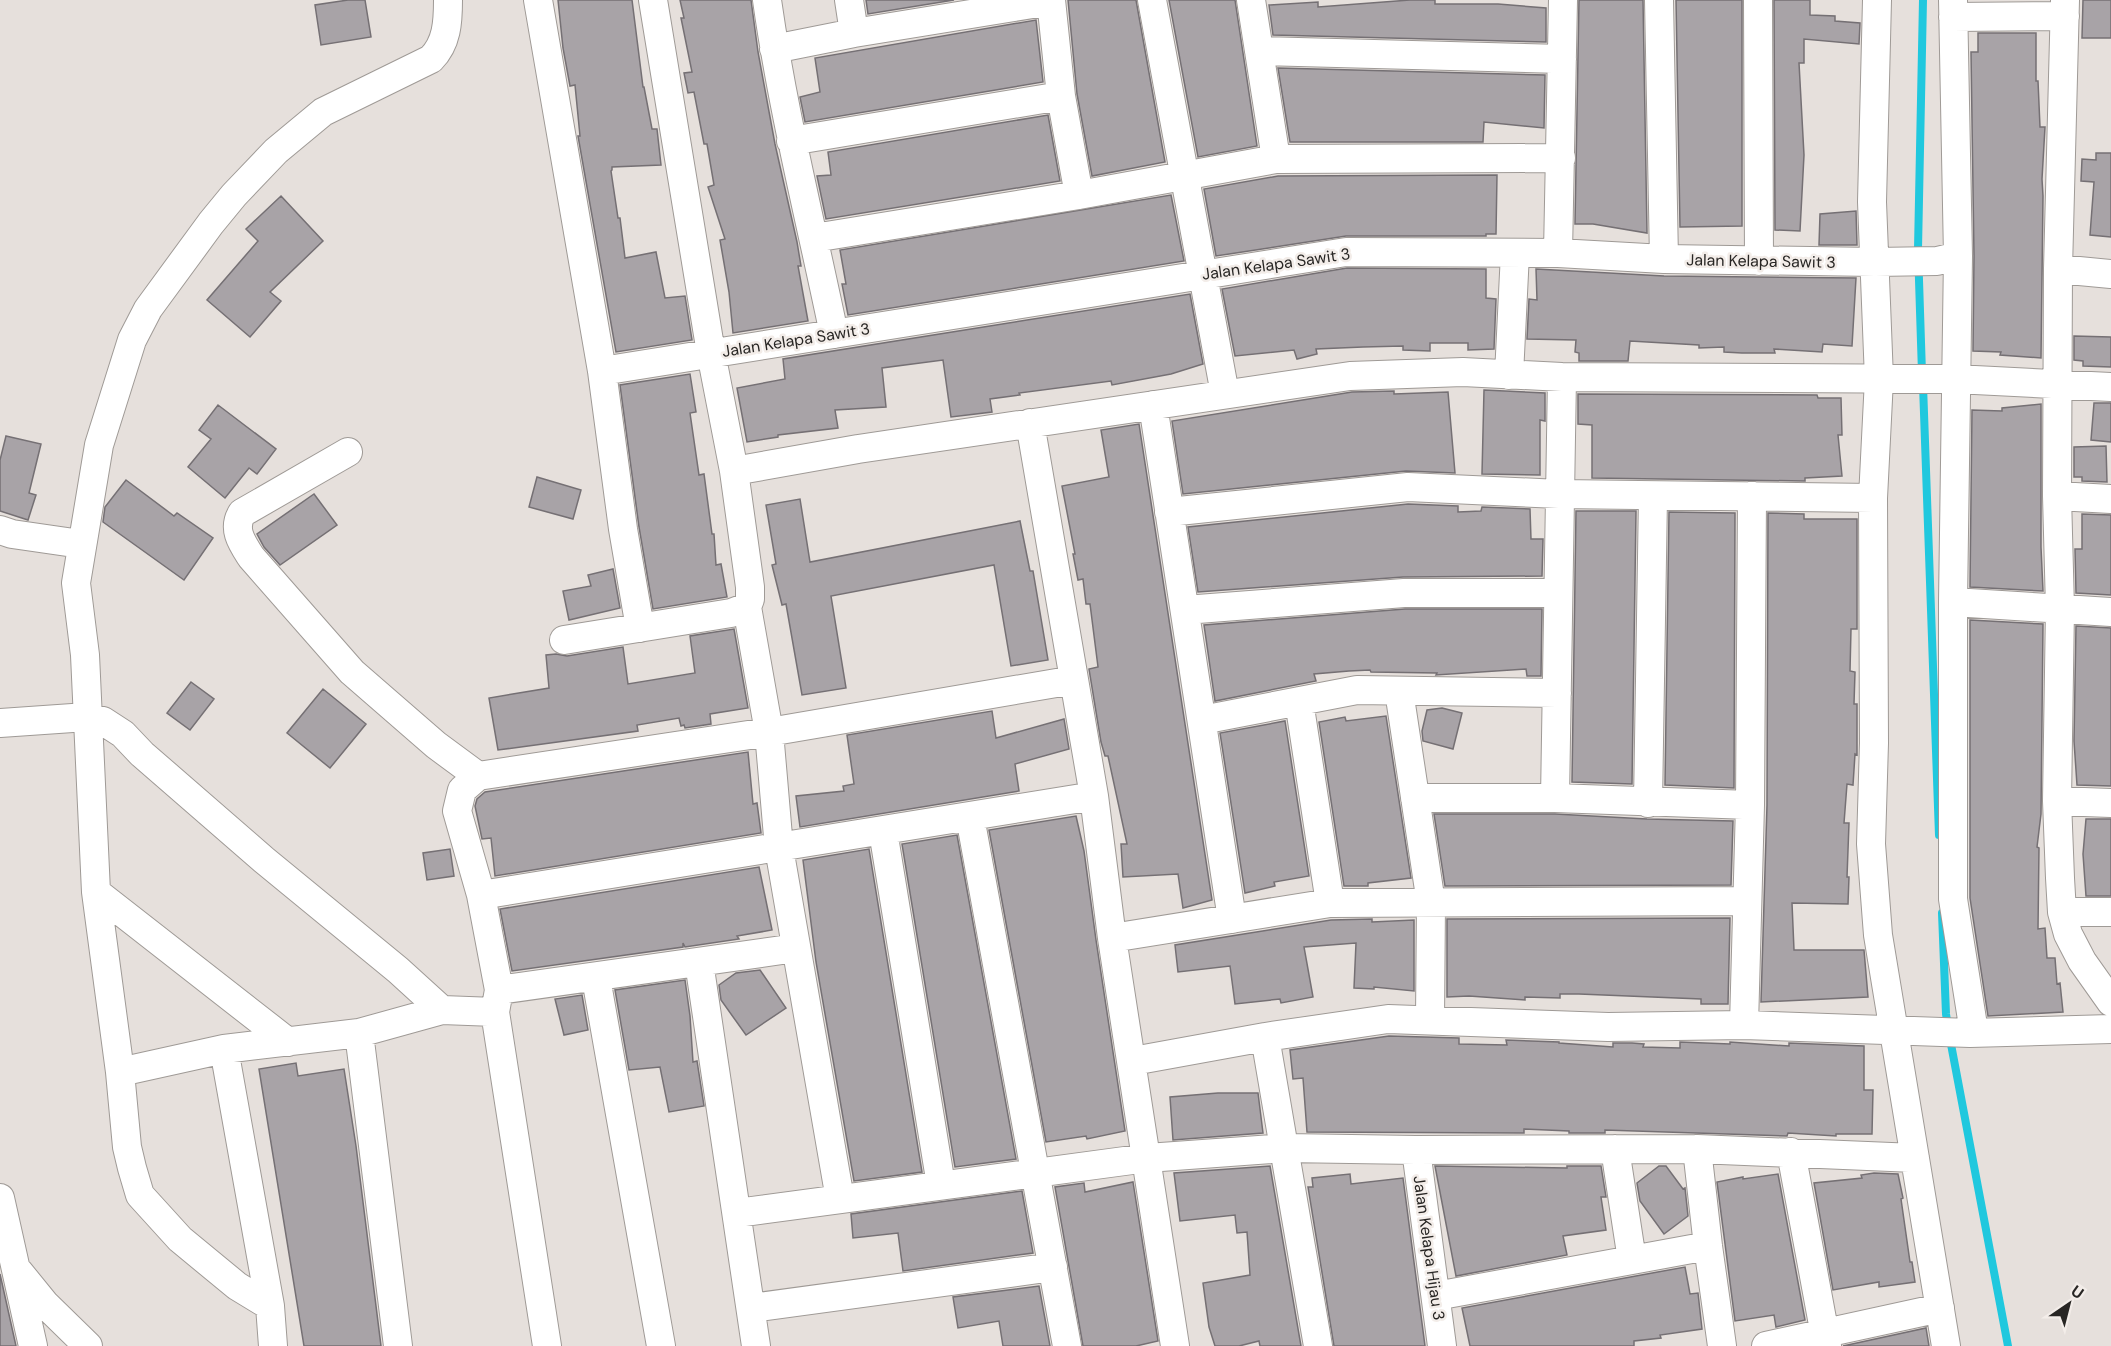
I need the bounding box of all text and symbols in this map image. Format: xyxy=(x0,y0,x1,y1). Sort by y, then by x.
street label: Jalan Kelapa Sawit 3 xyxy=(1201,243,1351,285)
street label: Jalan Kelapa Sawit 3 xyxy=(1686,249,1836,273)
street label: Jalan Kelapa Sawit 3 xyxy=(721,318,871,362)
street label: Jalan Kelapa Hijau 3 xyxy=(1408,1174,1450,1322)
north arrow xyxy=(2039,1274,2099,1334)
text: U xyxy=(2067,1280,2088,1304)

